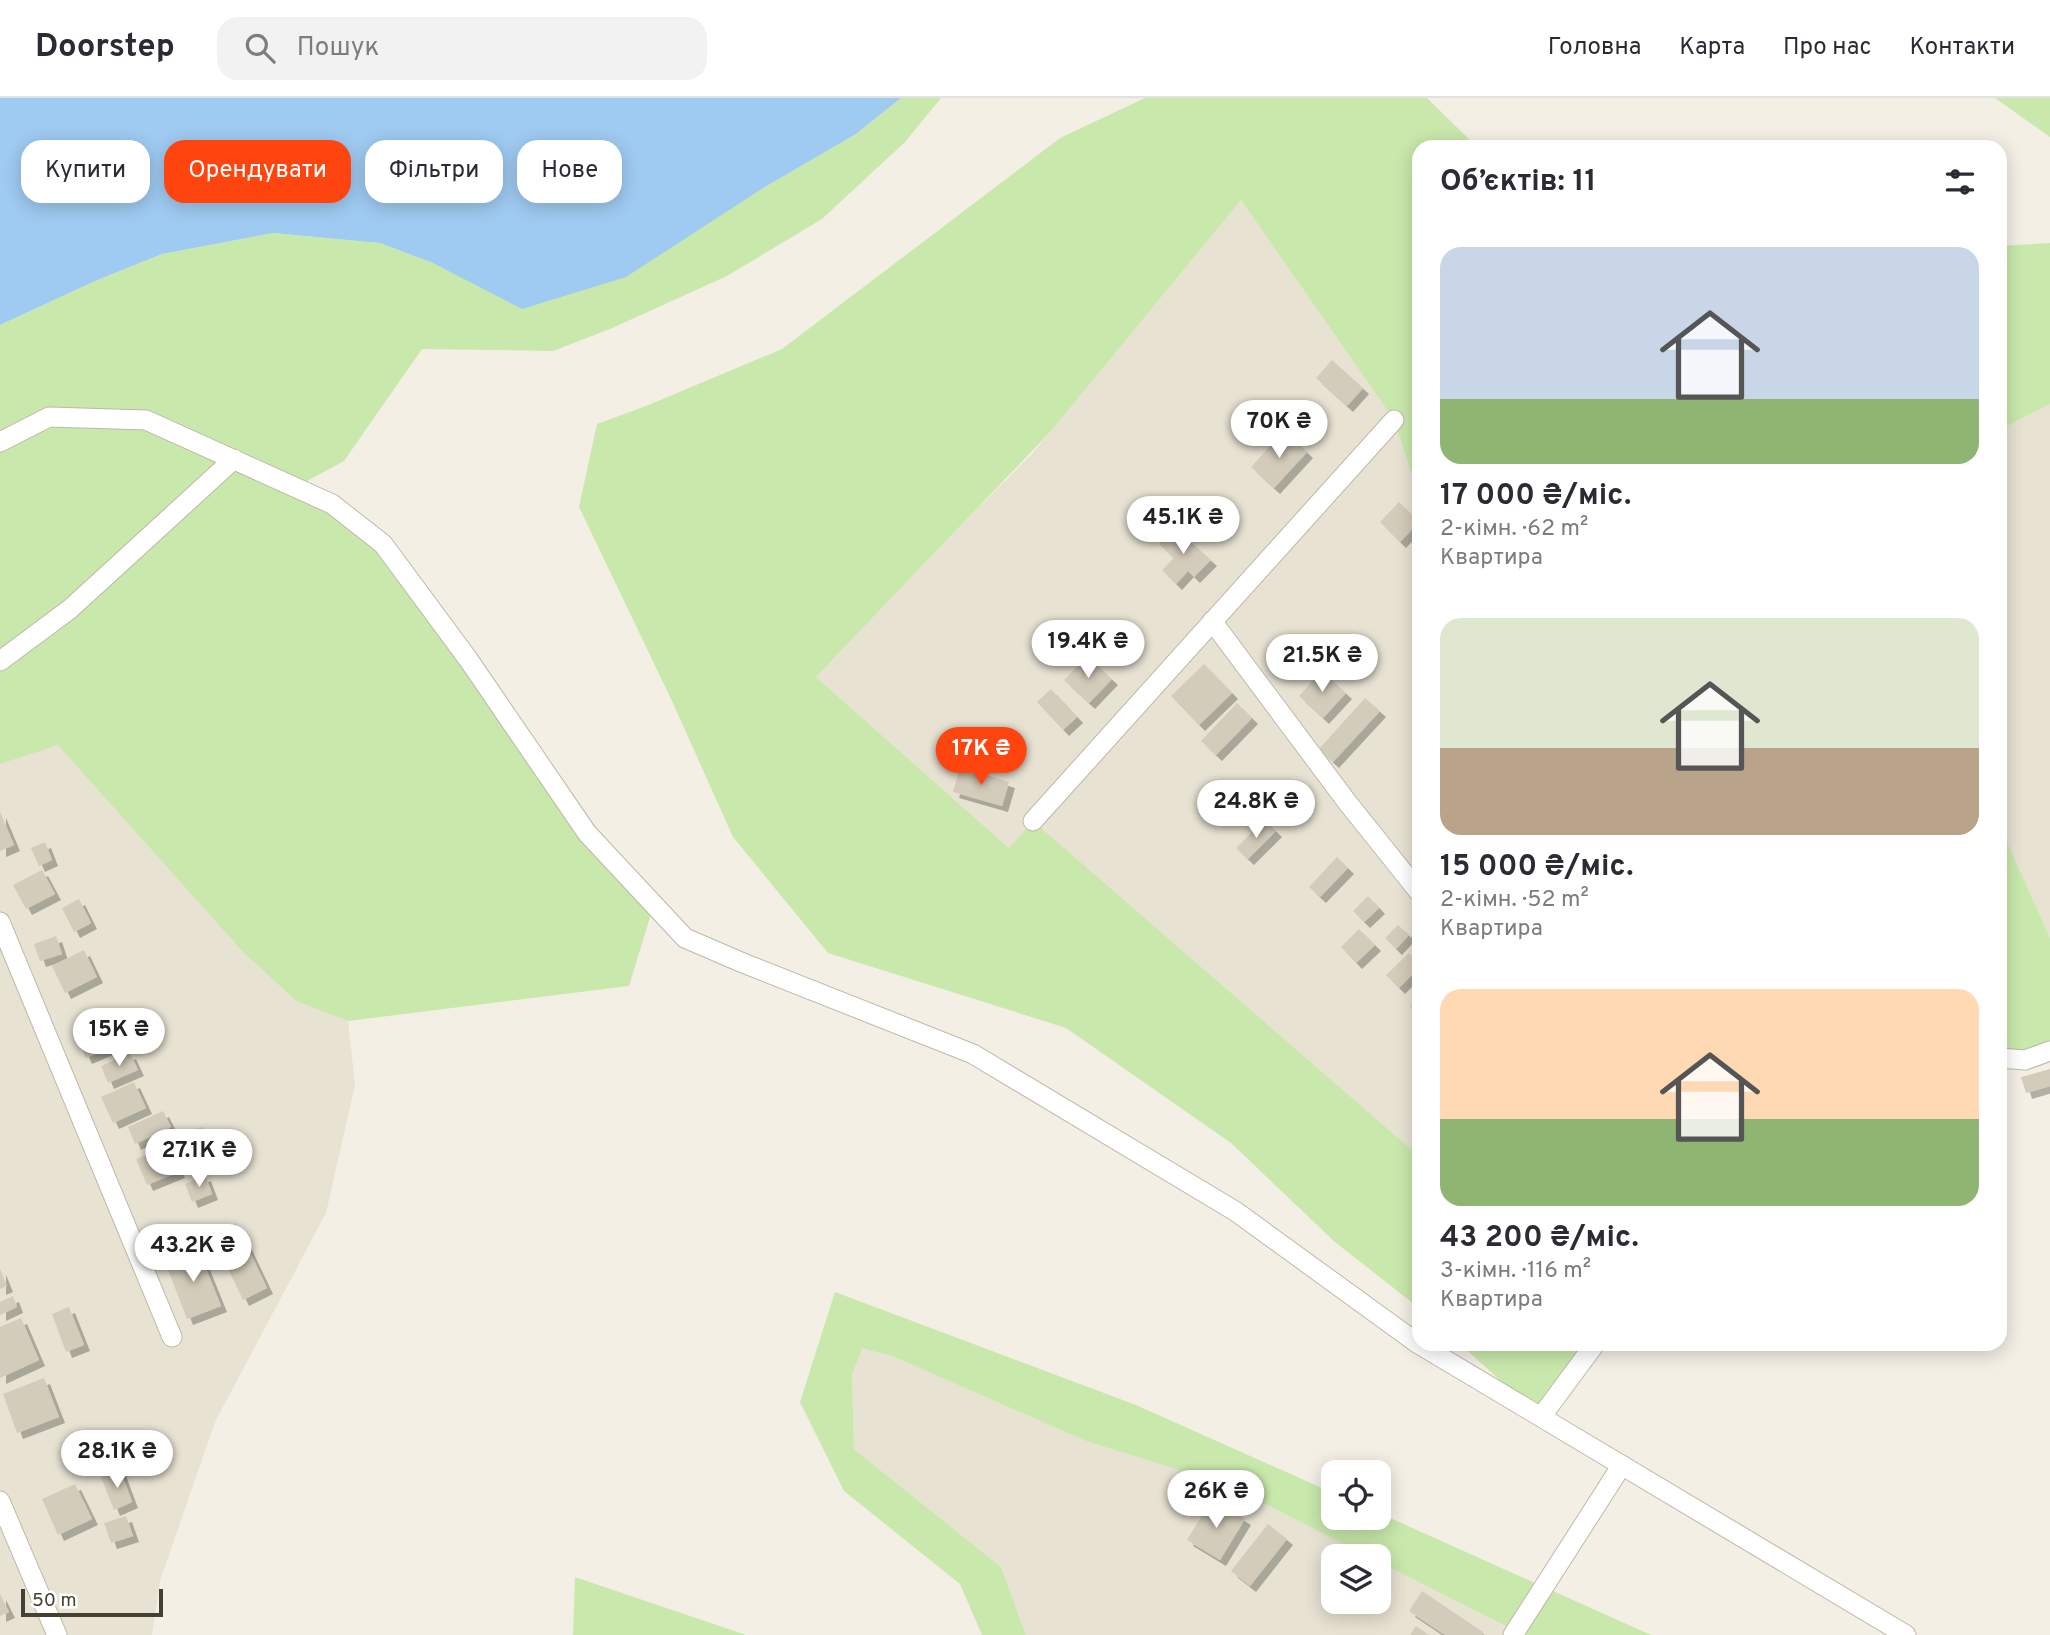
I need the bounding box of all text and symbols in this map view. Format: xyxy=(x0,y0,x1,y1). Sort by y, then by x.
search box xyxy=(217,17,707,80)
text: Doorstep xyxy=(35,27,175,69)
icon: search xyxy=(241,29,279,67)
text: Пошук xyxy=(297,32,379,65)
text: Головна xyxy=(1548,33,1641,63)
text: Карта xyxy=(1679,33,1745,63)
text: Про нас xyxy=(1783,33,1871,63)
text: Контакти xyxy=(1909,33,2015,63)
chip: Купити xyxy=(21,140,150,203)
chip: Орендувати xyxy=(164,140,351,203)
chip: Фільтри xyxy=(365,140,503,203)
chip: Нове xyxy=(517,140,622,203)
icon: filters xyxy=(1941,163,1979,201)
text: Об’єктів: 11 xyxy=(1440,164,1596,201)
icon: home xyxy=(1647,292,1773,418)
pin: 70K ₴ xyxy=(1230,400,1328,460)
text: 70K ₴ xyxy=(1247,408,1311,437)
text: 17 000 ₴/міс. xyxy=(1440,478,1631,515)
pin: 45.1K ₴ xyxy=(1118,496,1248,556)
text: 45.1K ₴ xyxy=(1143,504,1223,533)
text: 2-кімн. · 62 m² xyxy=(1440,515,1588,544)
text: Квартира xyxy=(1440,544,1543,573)
pin: 19.4K ₴ xyxy=(1023,620,1153,680)
text: 19.4K ₴ xyxy=(1048,628,1128,657)
pin: 21.5K ₴ xyxy=(1257,634,1387,694)
text: 21.5K ₴ xyxy=(1282,642,1362,671)
icon: home xyxy=(1647,663,1773,789)
pin: 17K ₴ xyxy=(932,728,1030,787)
text: 17K ₴ xyxy=(952,735,1010,764)
pin: 24.8K ₴ xyxy=(1191,780,1321,840)
text: 24.8K ₴ xyxy=(1213,788,1299,817)
text: 15 000 ₴/міс. xyxy=(1440,849,1633,886)
text: 2-кімн. · 52 m² xyxy=(1440,886,1589,915)
text: Квартира xyxy=(1440,915,1543,944)
pin: 15K ₴ xyxy=(70,1009,168,1068)
text: 15K ₴ xyxy=(89,1016,149,1045)
icon: home xyxy=(1647,1034,1773,1160)
pin: 27.1K ₴ xyxy=(134,1130,264,1189)
text: 27.1K ₴ xyxy=(161,1137,237,1166)
text: 43 200 ₴/міс. xyxy=(1440,1220,1639,1257)
pin: 43.2K ₴ xyxy=(128,1224,258,1284)
text: 43.2K ₴ xyxy=(151,1232,235,1261)
text: 3-кімн. · 116 m² xyxy=(1440,1257,1591,1286)
text: Квартира xyxy=(1440,1286,1543,1315)
pin: 28.1K ₴ xyxy=(52,1430,182,1490)
text: 28.1K ₴ xyxy=(77,1438,157,1467)
map controls xyxy=(1321,1460,1391,1614)
button: locate xyxy=(1321,1460,1391,1530)
pin: 26K ₴ xyxy=(1167,1470,1265,1530)
text: 26K ₴ xyxy=(1183,1478,1249,1507)
button: layers xyxy=(1321,1544,1391,1614)
scale bar xyxy=(21,1586,163,1618)
text: 50 m xyxy=(32,1589,77,1613)

